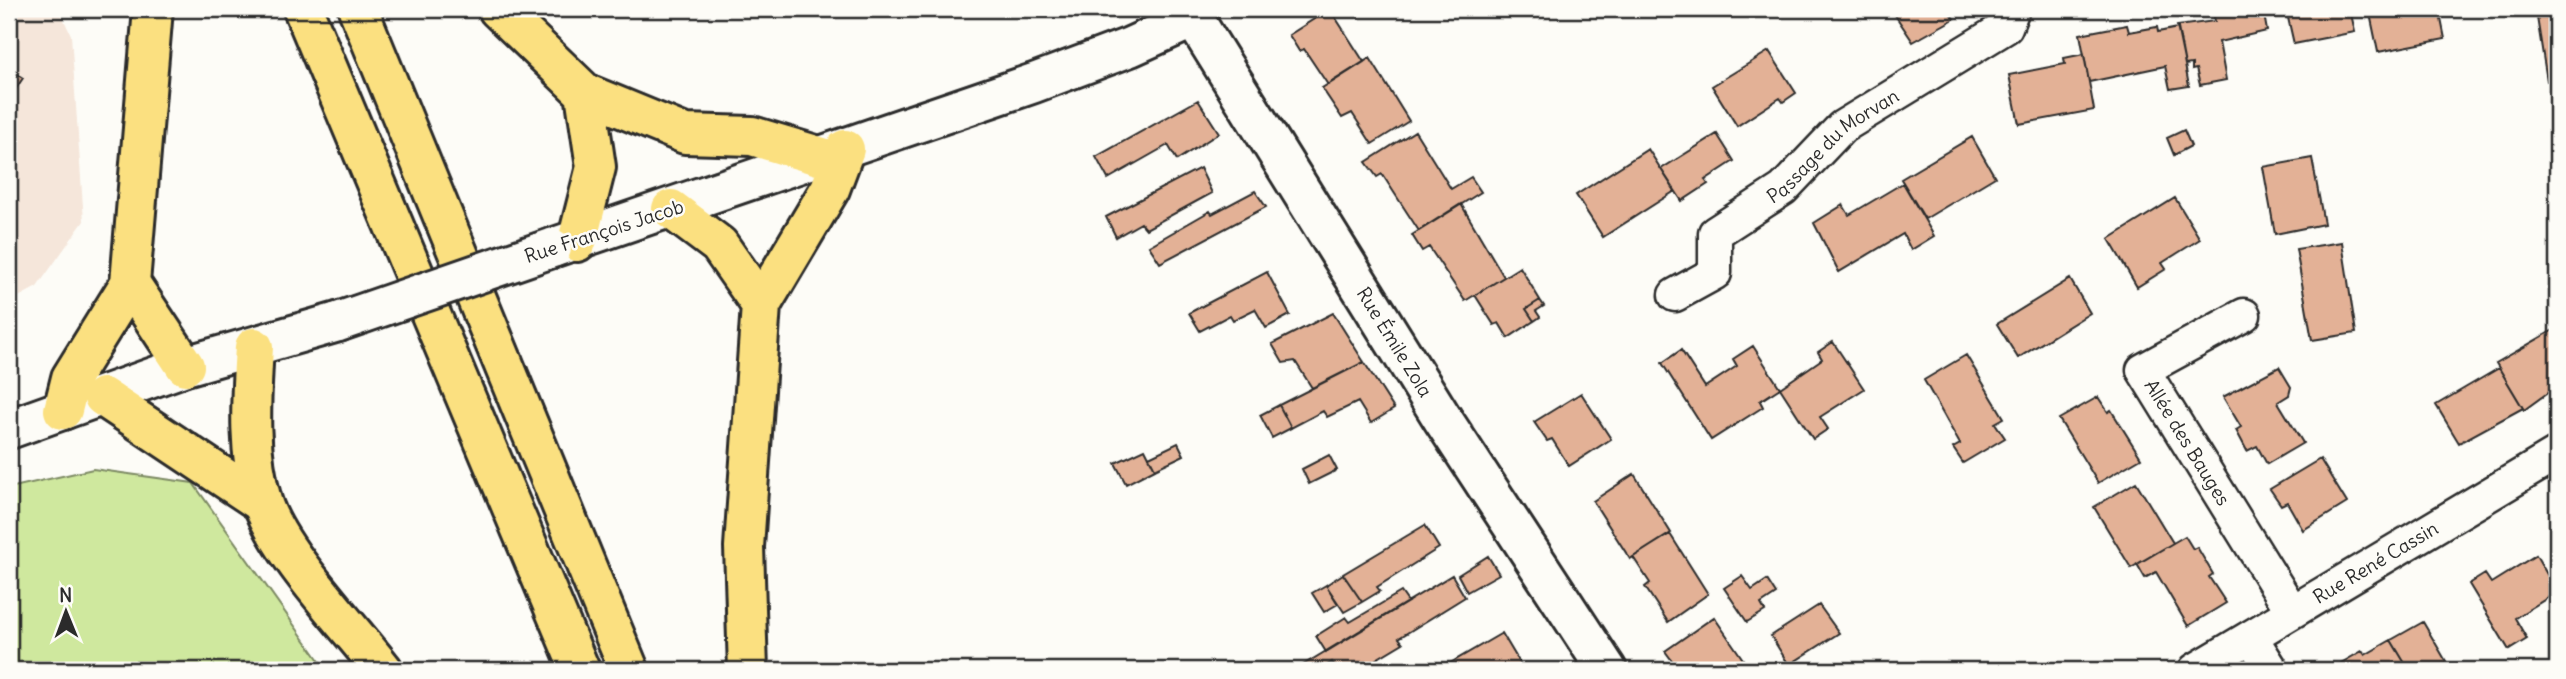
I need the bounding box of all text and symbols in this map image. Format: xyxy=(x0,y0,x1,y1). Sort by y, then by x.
street label: Passage du Morvan xyxy=(1762,83,1903,208)
street label: Rue François Jacob xyxy=(521,194,687,268)
street label: Rue Émile Zola xyxy=(1352,283,1438,402)
street label: Allée des Bauges xyxy=(2140,375,2236,510)
street label: Rue René Cassin xyxy=(2309,516,2442,609)
north arrow xyxy=(32,578,102,648)
text: N xyxy=(59,583,72,607)

